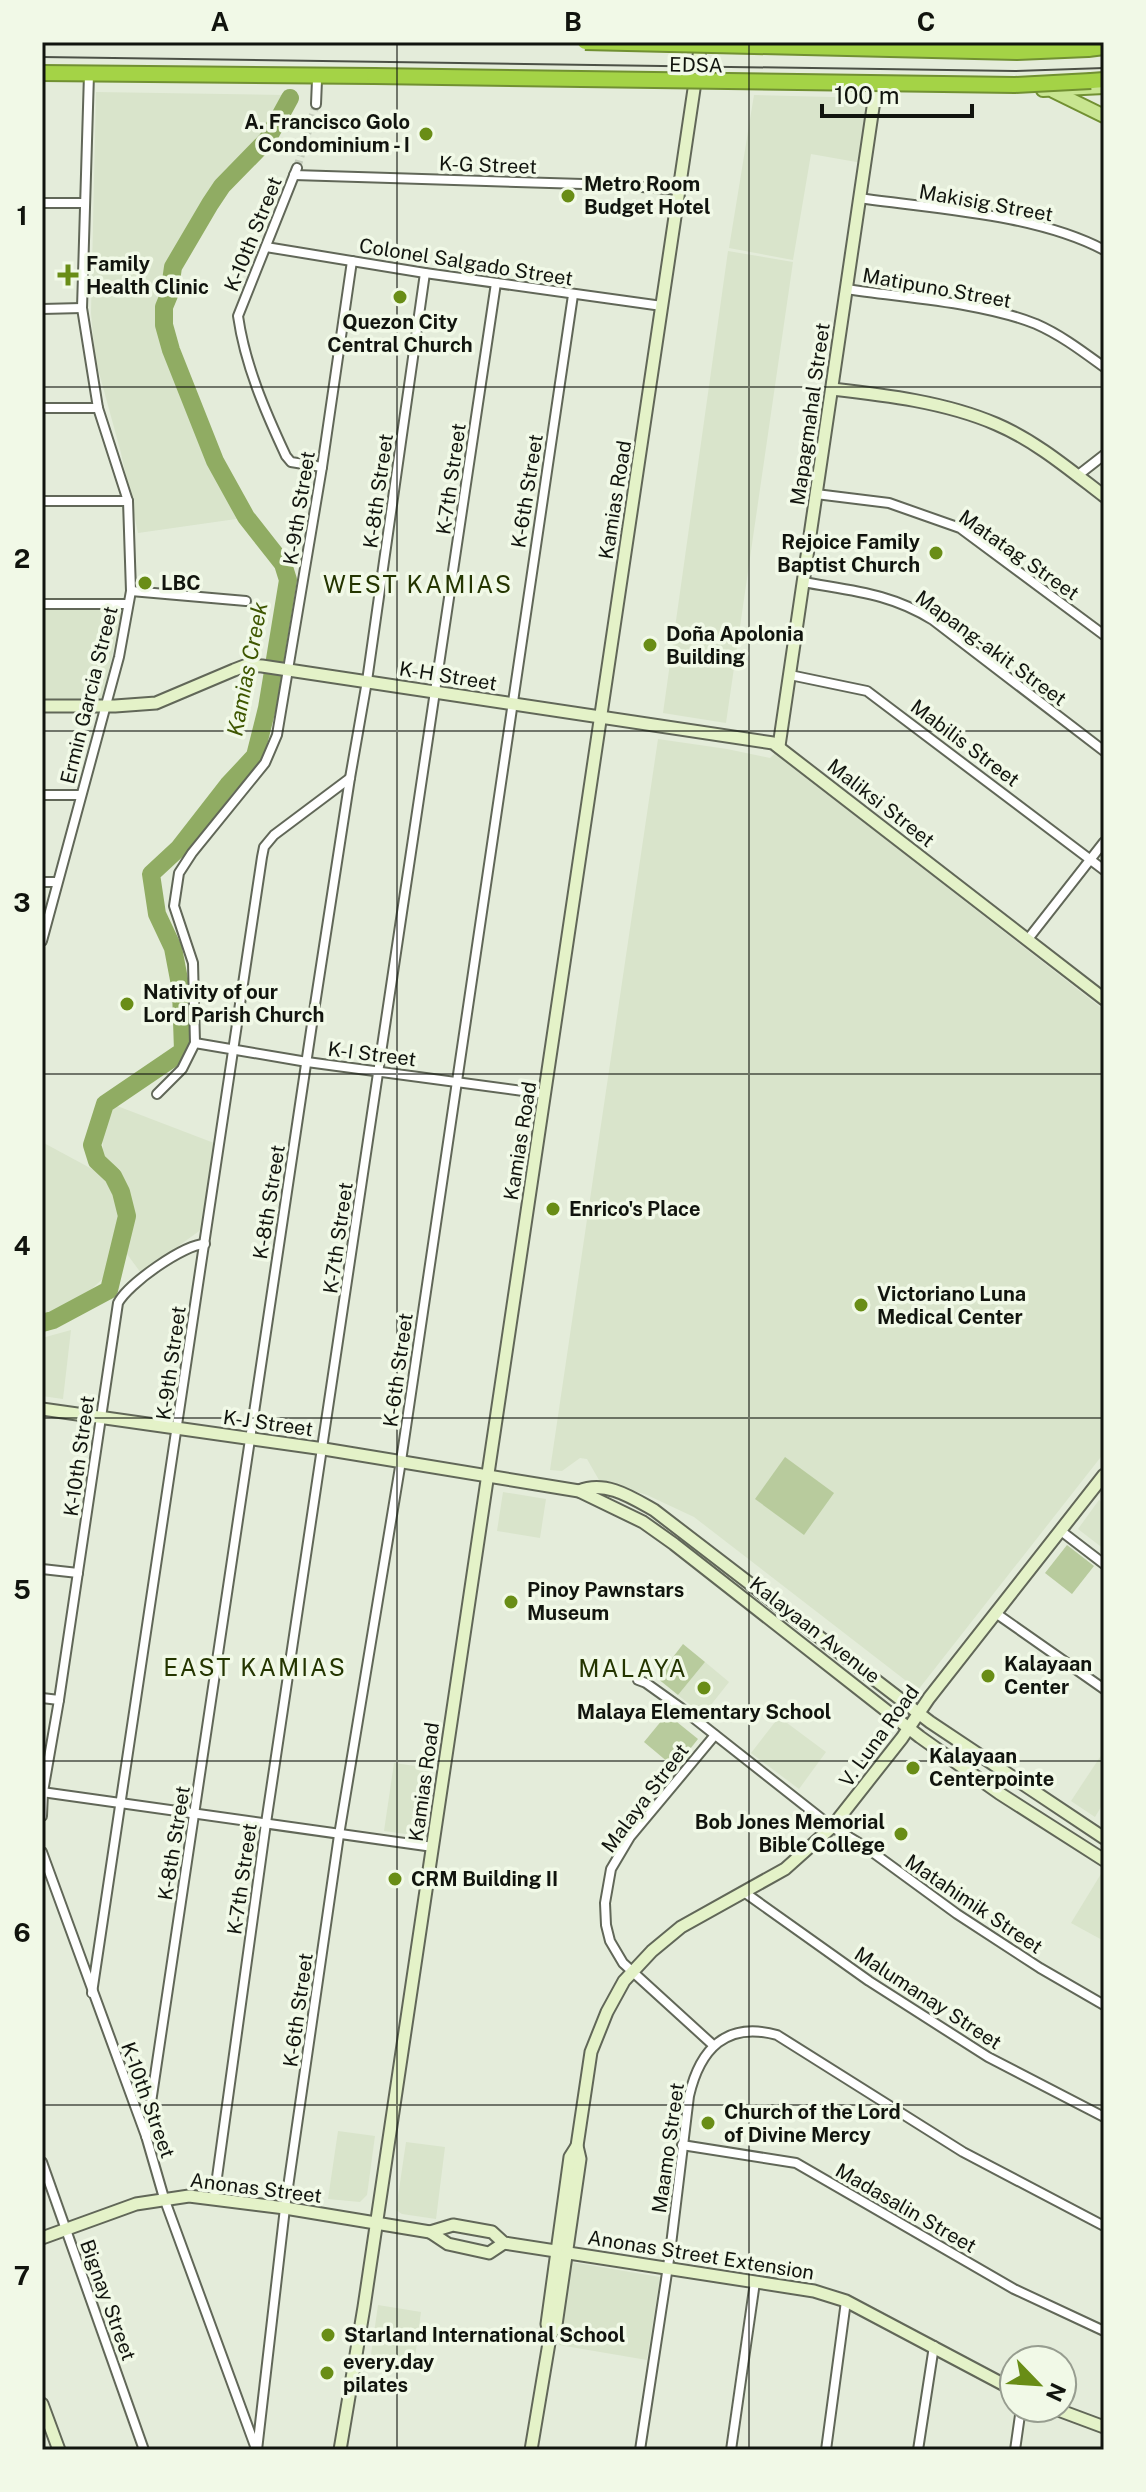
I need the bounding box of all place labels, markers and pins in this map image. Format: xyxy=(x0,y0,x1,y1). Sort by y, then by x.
place label: A. Francisco Golo Condominium - I xyxy=(244,110,410,157)
marker: A. Francisco Golo Condominium - I xyxy=(417,125,435,143)
place label: Metro Room Budget Hotel xyxy=(584,172,710,219)
marker: Metro Room Budget Hotel xyxy=(559,187,577,205)
place label: Family Health Clinic xyxy=(86,252,209,299)
marker: Family Health Clinic xyxy=(57,264,79,286)
marker: Quezon City Central Church xyxy=(391,288,409,306)
place label: Quezon City Central Church xyxy=(327,310,473,357)
place label: Rejoice Family Baptist Church xyxy=(777,530,920,577)
marker: Rejoice Family Baptist Church xyxy=(927,544,945,562)
place label: LBC xyxy=(161,571,201,595)
marker: LBC xyxy=(136,574,154,592)
place label: Doña Apolonia Building xyxy=(666,622,804,669)
marker: Doña Apolonia Building xyxy=(641,636,659,654)
place label: Nativity of our Lord Parish Church xyxy=(143,980,324,1027)
marker: Nativity of our Lord Parish Church xyxy=(118,995,136,1013)
place label: Enrico's Place xyxy=(569,1197,700,1221)
marker: Enrico's Place xyxy=(544,1200,562,1218)
place label: Victoriano Luna Medical Center xyxy=(877,1282,1026,1329)
marker: Victoriano Luna Medical Center xyxy=(852,1296,870,1314)
place label: Pinoy Pawnstars Museum xyxy=(527,1578,684,1625)
marker: Pinoy Pawnstars Museum xyxy=(502,1593,520,1611)
place label: Kalayaan Center xyxy=(1004,1652,1092,1699)
marker: Kalayaan Center xyxy=(979,1667,997,1685)
marker: Malaya Elementary School xyxy=(695,1679,713,1697)
place label: Malaya Elementary School xyxy=(577,1700,831,1724)
place label: Kalayaan Centerpointe xyxy=(929,1744,1054,1791)
marker: Kalayaan Centerpointe xyxy=(904,1759,922,1777)
place label: Bob Jones Memorial Bible College xyxy=(695,1810,885,1857)
marker: Bob Jones Memorial Bible College xyxy=(892,1825,910,1843)
place label: CRM Building II xyxy=(411,1867,558,1891)
marker: CRM Building II xyxy=(386,1870,404,1888)
place label: Church of the Lord of Divine Mercy xyxy=(724,2100,901,2147)
marker: Church of the Lord of Divine Mercy xyxy=(699,2114,717,2132)
place label: Starland International School xyxy=(344,2323,625,2347)
marker: Starland International School xyxy=(319,2326,337,2344)
place label: every.day pilates xyxy=(343,2350,434,2397)
marker: every.day pilates xyxy=(318,2364,336,2382)

